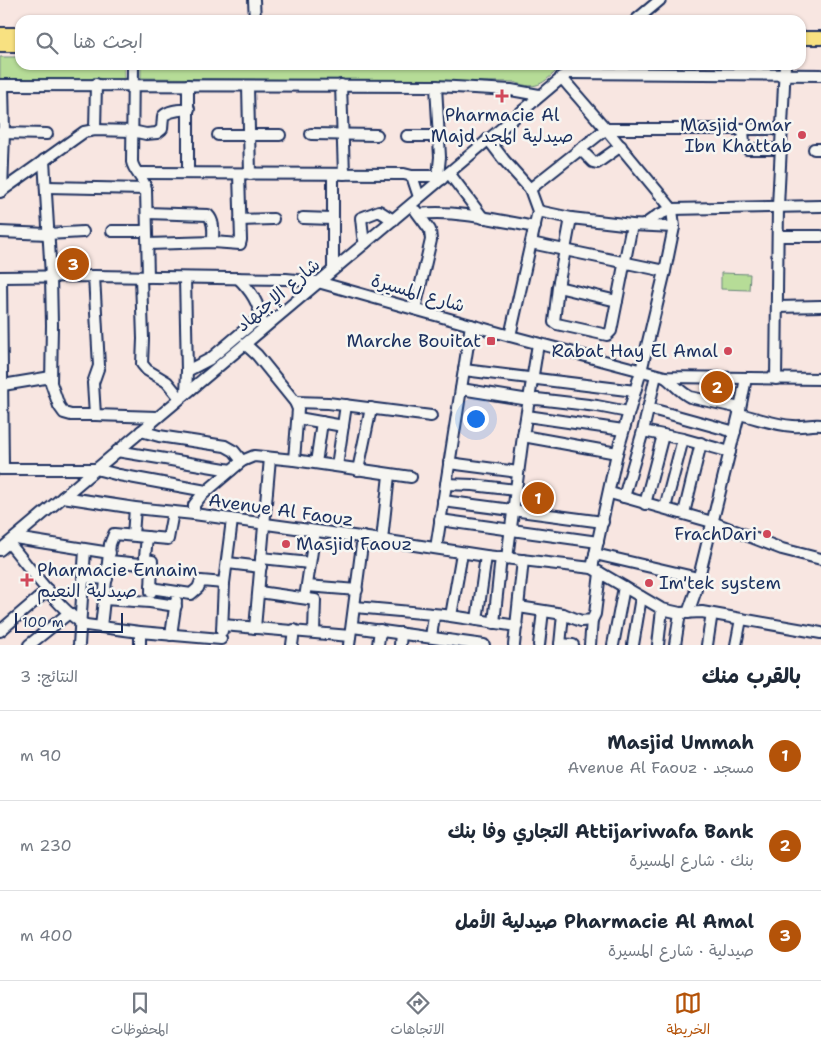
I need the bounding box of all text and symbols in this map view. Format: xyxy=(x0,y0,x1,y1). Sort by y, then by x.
search box xyxy=(15,15,806,70)
icon: search xyxy=(33,29,61,57)
text: ابحث هنا xyxy=(73,29,143,54)
marker: Pharmacie Al Majd صيدلية المجد xyxy=(496,90,508,102)
place label: Pharmacie Al Majd صيدلية المجد xyxy=(431,103,573,148)
place label: Masjid Omar Ibn Khattab xyxy=(680,113,792,158)
marker: Masjid Omar Ibn Khattab xyxy=(796,129,808,141)
pin: 3 xyxy=(57,245,89,283)
street label: شارع الإجتهاد xyxy=(231,253,325,337)
street label: شارع المسيرة xyxy=(368,268,468,318)
place label: Marche Bouitat xyxy=(346,329,481,353)
marker: Marche Bouitat xyxy=(485,335,497,347)
place label: Rabat Hay El Amal xyxy=(551,339,719,363)
marker: Rabat Hay El Amal xyxy=(722,345,734,357)
pin: 2 xyxy=(701,368,733,406)
your location xyxy=(463,406,489,432)
pin: 1 xyxy=(522,479,554,517)
street label: Avenue Al Faouz xyxy=(207,488,355,532)
place label: FrachDari xyxy=(674,522,757,546)
marker: FrachDari xyxy=(761,528,773,540)
place label: Masjid Faouz xyxy=(296,532,412,556)
marker: Masjid Faouz xyxy=(280,538,292,550)
place label: Pharmacie Ennaim صيدلية النعيم xyxy=(37,558,198,605)
place label: Im'tek system xyxy=(659,571,781,595)
marker: Pharmacie Ennaim صيدلية النعيم xyxy=(21,574,33,586)
marker: Im'tek system xyxy=(643,577,655,589)
scale bar xyxy=(15,610,122,633)
text: 100 m xyxy=(22,613,64,631)
text: بالقرب منك xyxy=(702,662,801,690)
text: النتائج: 3 xyxy=(20,666,78,687)
text: Masjid Ummah xyxy=(607,730,754,755)
text: 90 m xyxy=(20,745,61,766)
text: 1 xyxy=(781,745,789,766)
text: مسجد · Avenue Al Faouz xyxy=(568,757,754,778)
text: Attijariwafa Bank التجاري وفا بنك xyxy=(448,819,754,844)
text: 230 m xyxy=(20,835,72,856)
text: 2 xyxy=(779,835,791,856)
text: بنك · شارع المسيرة xyxy=(629,850,754,871)
text: Pharmacie Al Amal صيدلية الأمل xyxy=(455,909,754,934)
text: 400 m xyxy=(20,925,73,946)
text: 3 xyxy=(779,925,791,946)
text: صيدلية · شارع المسيرة xyxy=(608,940,754,961)
tab: المحفوظات xyxy=(111,989,169,1042)
tab: الاتجاهات xyxy=(390,989,445,1042)
tab: الخريطة xyxy=(666,989,710,1042)

